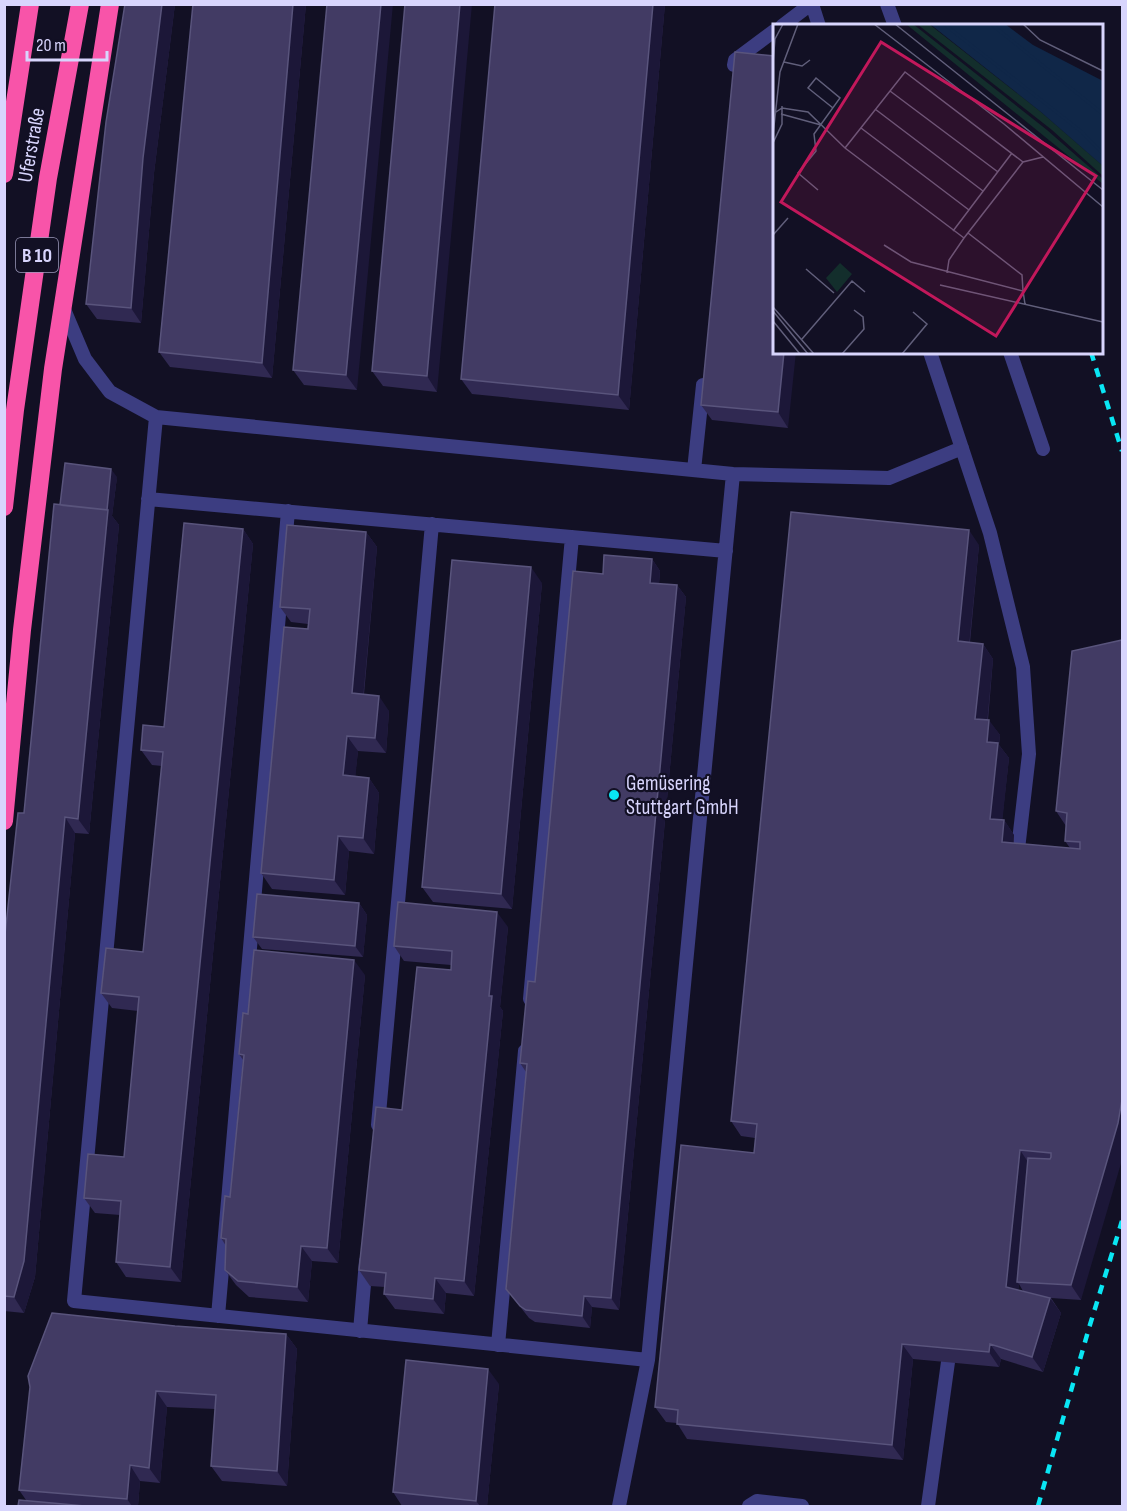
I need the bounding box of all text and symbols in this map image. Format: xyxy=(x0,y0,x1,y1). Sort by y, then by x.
scale bar xyxy=(27,24,106,62)
inset map xyxy=(773,24,1103,354)
text: 20 m xyxy=(36,35,66,56)
street label: Uferstraße xyxy=(13,106,50,184)
road number: B 10 xyxy=(16,238,58,272)
place label: Gemüsering Stuttgart GmbH xyxy=(626,771,739,820)
marker: Gemüsering Stuttgart GmbH xyxy=(607,788,621,802)

